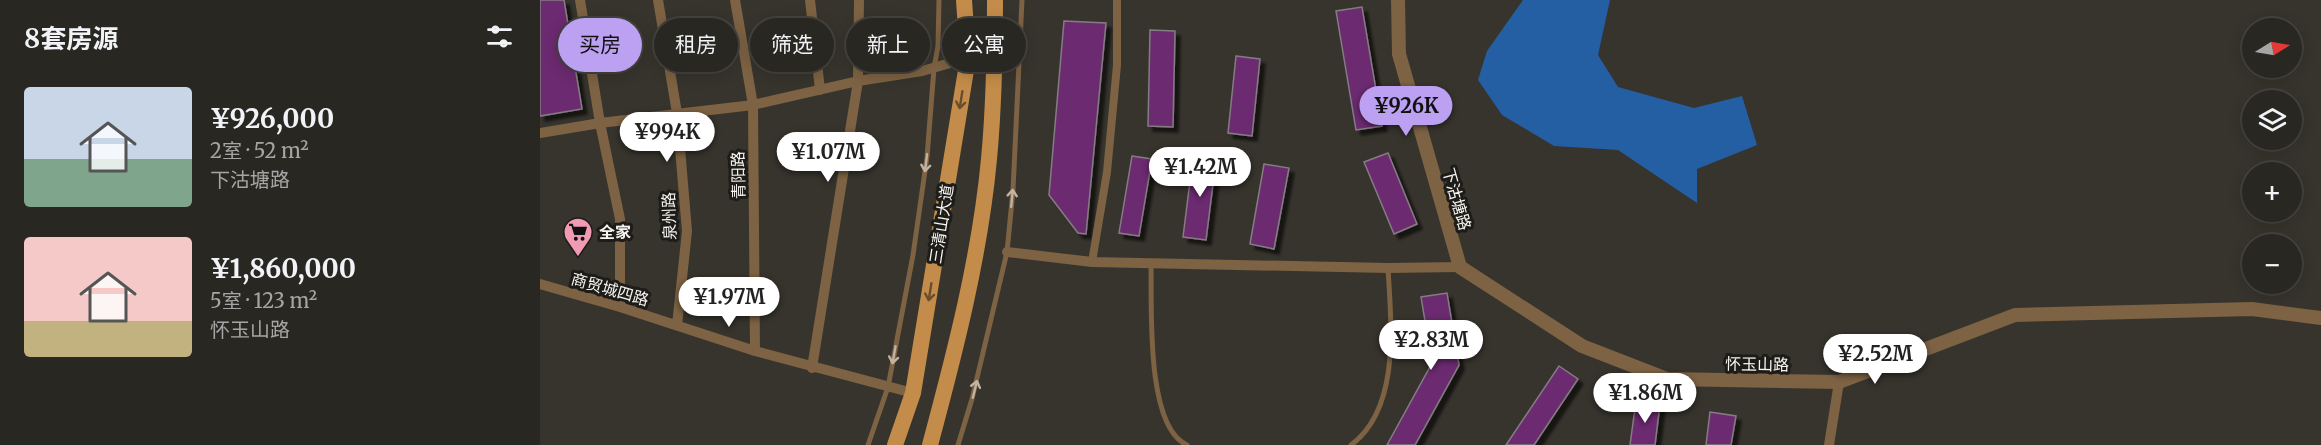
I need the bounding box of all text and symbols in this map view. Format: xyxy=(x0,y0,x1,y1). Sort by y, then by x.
chip: 买房 xyxy=(558,18,642,72)
chip: 租房 xyxy=(654,18,738,72)
chip: 筛选 xyxy=(750,18,834,72)
chip: 新上 xyxy=(846,18,930,72)
chip: 公寓 xyxy=(942,18,1026,72)
north arrow xyxy=(2242,18,2302,78)
map controls xyxy=(2242,18,2302,294)
icon: filters xyxy=(483,20,516,53)
text: 8套房源 xyxy=(24,22,118,55)
pin: ¥926K xyxy=(1364,86,1448,137)
one-way arrow xyxy=(956,89,967,109)
button: layers xyxy=(2242,90,2302,150)
text: ¥926K xyxy=(1373,93,1439,118)
text: ¥926,000 xyxy=(210,102,334,135)
icon: home xyxy=(72,111,144,183)
pin: ¥994K xyxy=(625,112,709,163)
text: ¥994K xyxy=(634,119,700,144)
pin: ¥1.07M xyxy=(779,132,877,183)
text: 2室 · 52 m² xyxy=(210,138,309,163)
text: ¥1.07M xyxy=(791,139,865,164)
pin: ¥1.42M xyxy=(1151,147,1249,198)
street label: 青阳路 xyxy=(728,151,748,199)
one-way arrow xyxy=(920,152,931,172)
text: ¥1.42M xyxy=(1163,154,1237,179)
button: + xyxy=(2242,162,2302,222)
street label: 下沽塘路 xyxy=(1439,165,1475,233)
text: 下沽塘路 xyxy=(210,167,290,192)
street label: 三清山大道 xyxy=(925,183,957,265)
one-way arrow xyxy=(1007,189,1018,209)
street label: 泉州路 xyxy=(658,192,680,240)
supermarket icon: 全家 xyxy=(562,216,594,258)
place label: 全家 xyxy=(599,222,631,242)
button: − xyxy=(2242,234,2302,294)
text: ¥1,860,000 xyxy=(210,252,356,285)
icon: home xyxy=(72,261,144,333)
street label: 商贸城四路 xyxy=(569,268,651,310)
pin: ¥1.97M xyxy=(680,277,778,328)
one-way arrow xyxy=(924,282,935,302)
text: ¥1.97M xyxy=(693,284,765,309)
text: 5室 · 123 m² xyxy=(210,288,317,313)
text: 怀玉山路 xyxy=(210,317,290,342)
pin: ¥2.83M xyxy=(1382,320,1480,371)
text: ¥2.83M xyxy=(1393,327,1469,352)
pin: ¥2.52M xyxy=(1826,334,1924,385)
text: ¥2.52M xyxy=(1837,341,1913,366)
one-way arrow xyxy=(888,345,899,364)
street label: 怀玉山路 xyxy=(1725,353,1789,375)
pin: ¥1.86M xyxy=(1596,373,1694,424)
one-way arrow xyxy=(969,380,981,399)
text: ¥1.86M xyxy=(1607,380,1683,405)

